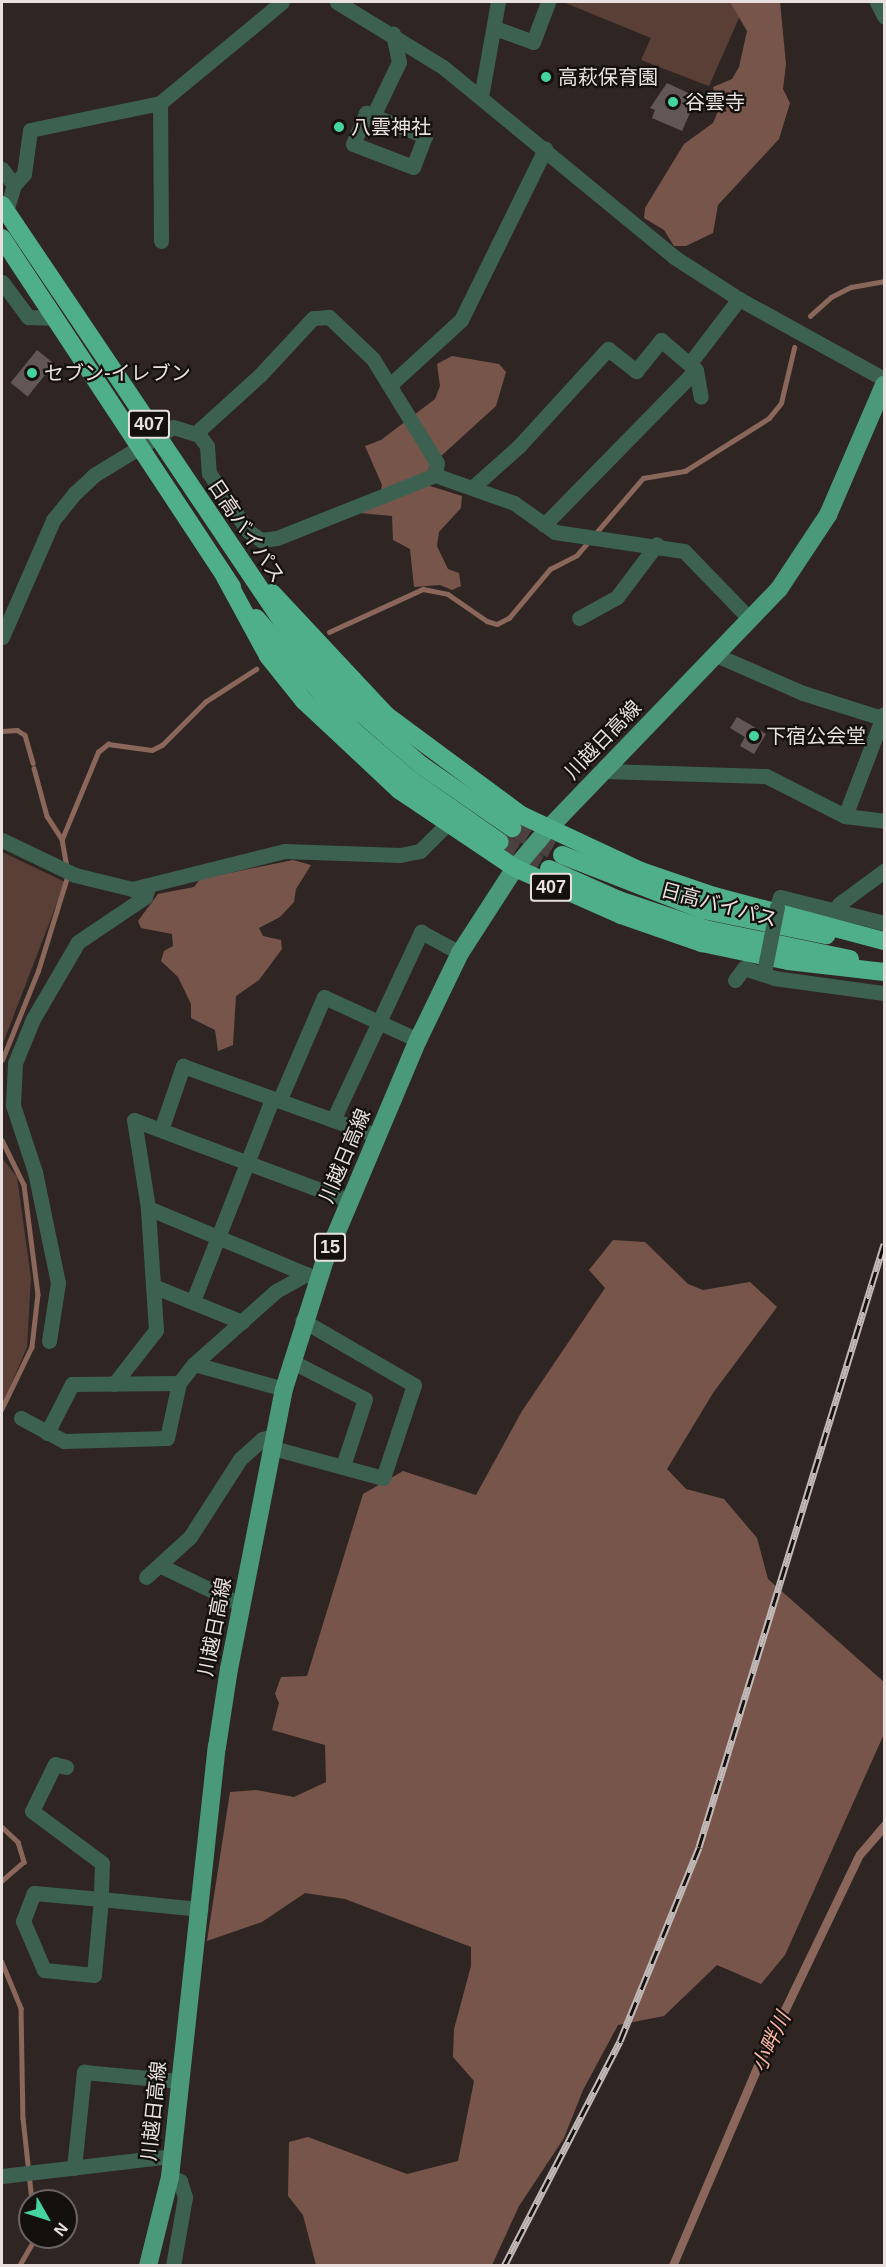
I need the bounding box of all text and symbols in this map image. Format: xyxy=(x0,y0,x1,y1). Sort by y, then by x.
place label: 高萩保育園 xyxy=(558,65,658,89)
marker: 高萩保育園 xyxy=(539,70,553,84)
place label: 谷雲寺 xyxy=(685,90,745,114)
marker: 谷雲寺 xyxy=(666,95,680,109)
place label: 八雲神社 xyxy=(351,115,431,139)
marker: 八雲神社 xyxy=(332,120,346,134)
place label: セブン-イレブン xyxy=(44,361,191,385)
marker: セブン-イレブン xyxy=(25,366,39,380)
road number: 407 xyxy=(126,409,172,439)
street label: 日高バイパス xyxy=(203,475,289,587)
street label: 川越日高線 xyxy=(560,696,646,784)
place label: 下宿公会堂 xyxy=(766,724,866,748)
marker: 下宿公会堂 xyxy=(747,729,761,743)
road number: 407 xyxy=(528,872,574,902)
street label: 日高バイパス xyxy=(658,878,780,932)
street label: 川越日高線 xyxy=(314,1105,376,1207)
road number: 15 xyxy=(314,1232,346,1262)
street label: 川越日高線 xyxy=(194,1576,236,1678)
water label: 小畔川 xyxy=(746,2008,796,2076)
street label: 川越日高線 xyxy=(137,2060,171,2162)
north arrow xyxy=(18,2189,78,2249)
text: N xyxy=(51,2220,71,2239)

